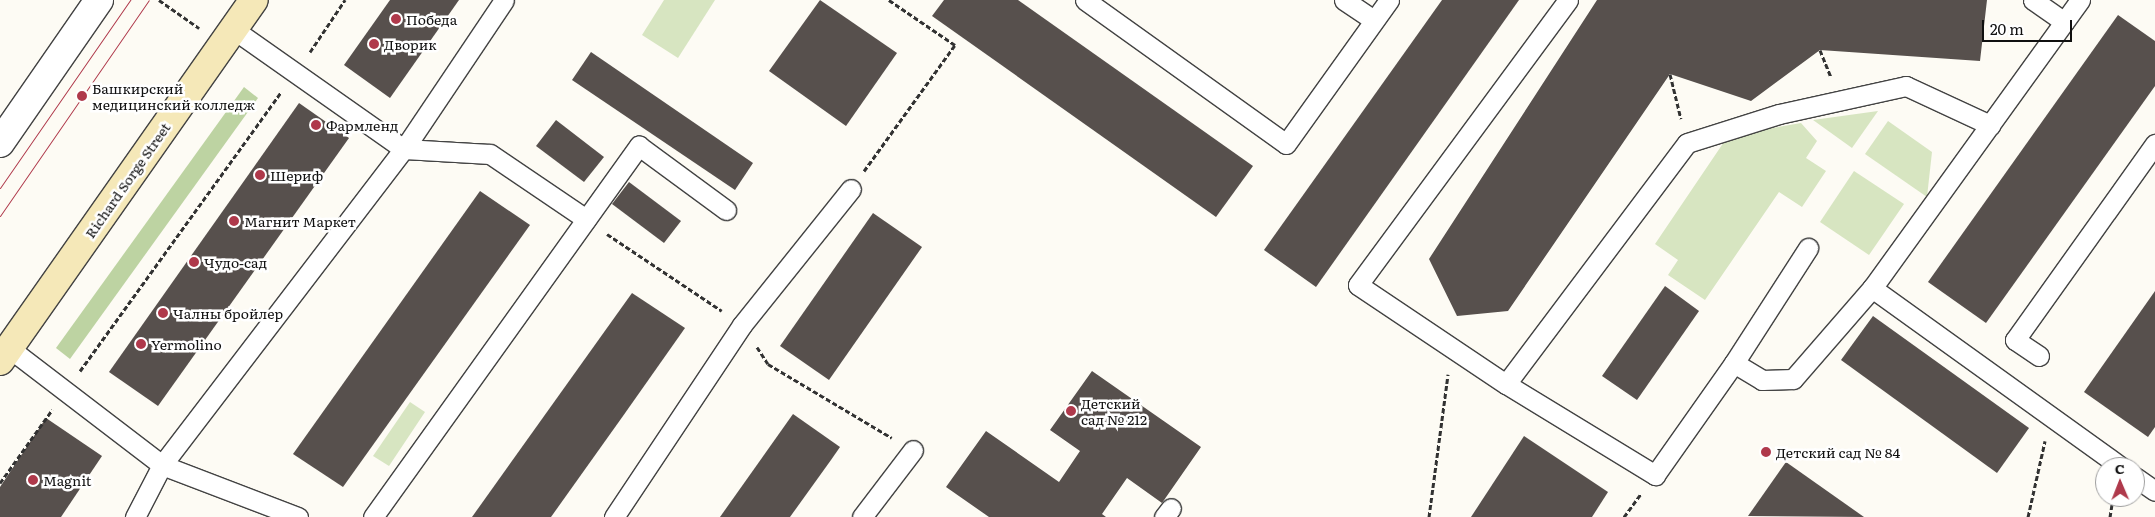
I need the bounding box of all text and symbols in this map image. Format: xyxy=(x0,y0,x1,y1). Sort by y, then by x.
scale bar xyxy=(1985,10,2075,42)
place label: Победа xyxy=(406,11,457,27)
marker: Победа xyxy=(390,13,402,25)
text: 20 m xyxy=(1990,17,2024,40)
place label: Дворик xyxy=(384,36,437,52)
marker: Дворик xyxy=(368,38,380,50)
place label: Башкирский медицинский колледж xyxy=(92,80,255,112)
marker: Башкирский медицинский колледж xyxy=(76,90,88,102)
place label: Фармленд xyxy=(326,117,398,133)
street label: Richard Sorge Street xyxy=(81,119,173,241)
marker: Фармленд xyxy=(310,119,322,131)
place label: Шериф xyxy=(270,167,323,183)
marker: Шериф xyxy=(254,169,266,181)
place label: Магнит Маркет xyxy=(244,213,356,229)
marker: Магнит Маркет xyxy=(228,215,240,227)
place label: Чудо-сад xyxy=(204,254,267,270)
marker: Чудо-сад xyxy=(188,256,200,268)
place label: Чалны бройлер xyxy=(173,305,283,321)
marker: Чалны бройлер xyxy=(157,307,169,319)
place label: Yermolino xyxy=(151,336,222,352)
marker: Yermolino xyxy=(135,338,147,350)
place label: Детский сад № 212 xyxy=(1081,395,1147,428)
marker: Детский сад № 212 xyxy=(1065,405,1077,417)
place label: Детский сад № 84 xyxy=(1776,444,1900,460)
marker: Детский сад № 84 xyxy=(1760,446,1772,458)
north arrow xyxy=(2095,457,2145,507)
text: С xyxy=(2115,458,2125,478)
place label: Magnit xyxy=(43,472,91,488)
marker: Magnit xyxy=(27,474,39,486)

